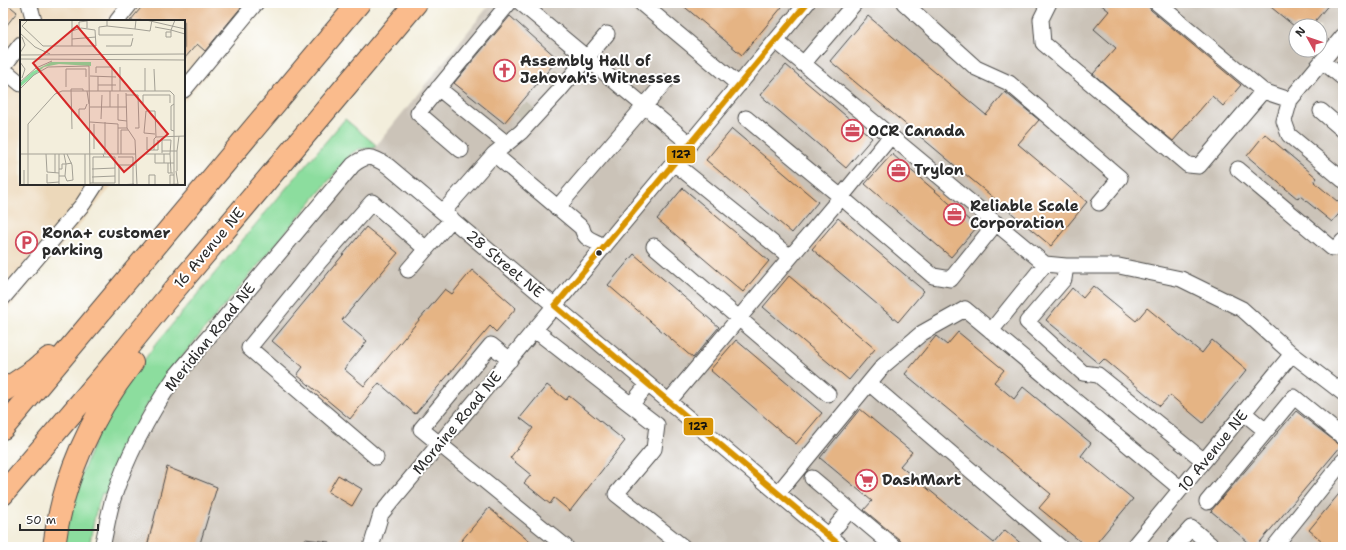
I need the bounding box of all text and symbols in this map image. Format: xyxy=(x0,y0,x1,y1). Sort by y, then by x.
north arrow xyxy=(1288,18,1328,58)
inset map xyxy=(20,20,185,185)
text: N xyxy=(1292,24,1309,40)
place label: Assembly Hall of Jehovah's Witnesses xyxy=(520,51,681,88)
church icon: Assembly Hall of Jehovah's Witnesses xyxy=(492,57,518,83)
office icon: OCR Canada xyxy=(839,118,865,144)
place label: OCR Canada xyxy=(868,121,966,141)
line badge: 127 xyxy=(666,145,696,164)
text: 127 xyxy=(671,147,691,162)
office icon: Trylon xyxy=(885,157,911,183)
place label: Trylon xyxy=(914,160,964,180)
place label: Reliable Scale Corporation xyxy=(970,196,1079,233)
office icon: Reliable Scale Corporation xyxy=(941,202,967,228)
street label: 16 Avenue NE xyxy=(169,203,249,293)
place label: Rona+ customer parking xyxy=(42,223,171,260)
street label: 28 Street NE xyxy=(462,226,548,302)
parking icon: Rona+ customer parking xyxy=(14,229,40,255)
unlabelled marker xyxy=(594,248,604,258)
street label: Meridian Road NE xyxy=(160,279,260,395)
street label: Moraine Road NE xyxy=(408,367,506,479)
street label: 10 Avenue NE xyxy=(1174,406,1252,496)
line badge: 127 xyxy=(683,417,714,436)
text: 127 xyxy=(688,419,708,434)
supermarket icon: DashMart xyxy=(854,467,880,493)
place label: DashMart xyxy=(882,470,961,490)
scale bar xyxy=(20,506,98,532)
text: 50 m xyxy=(26,512,56,528)

